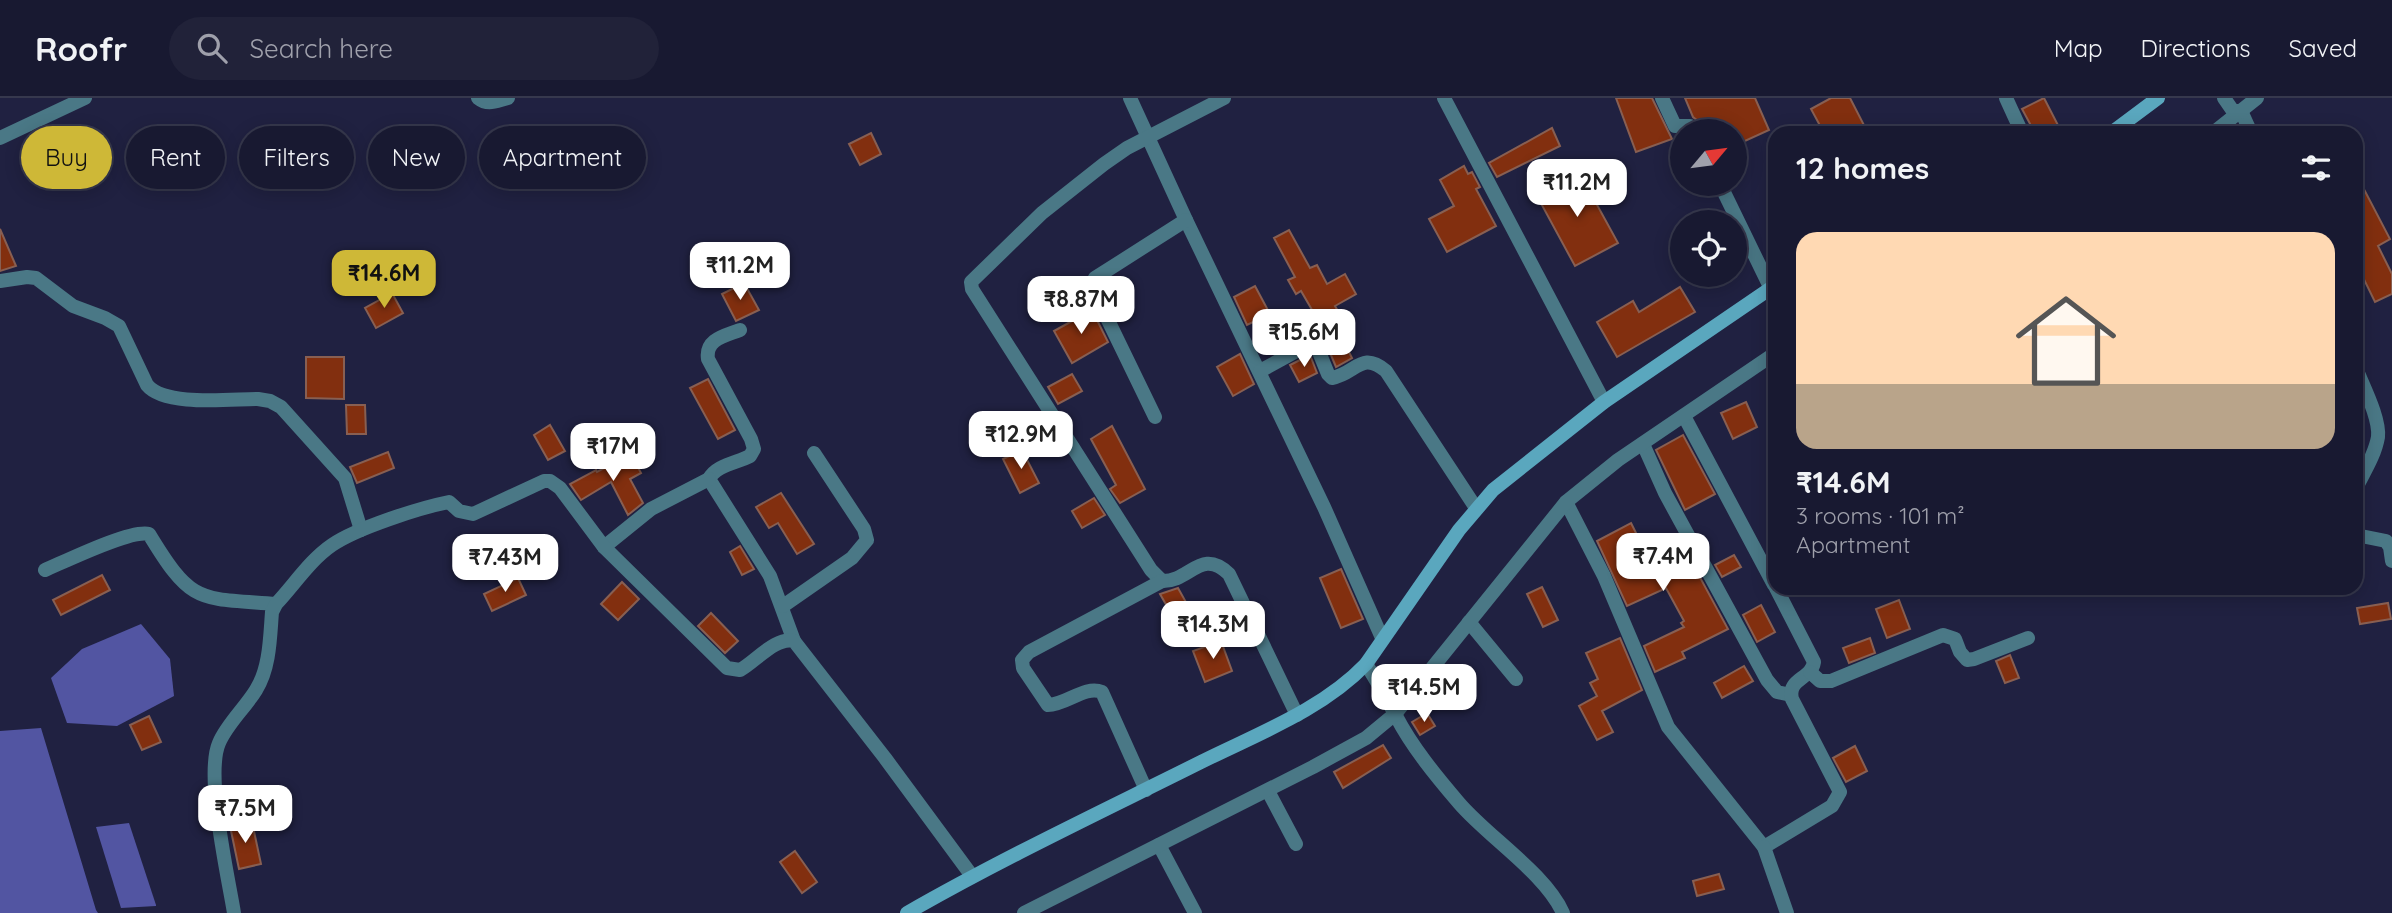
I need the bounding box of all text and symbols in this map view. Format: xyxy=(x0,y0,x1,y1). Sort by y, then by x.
search box xyxy=(169,17,659,80)
text: Roofr xyxy=(35,28,127,69)
icon: search xyxy=(193,29,231,67)
text: Search here xyxy=(249,32,393,65)
text: Map xyxy=(2054,33,2103,63)
text: Directions xyxy=(2141,33,2251,63)
text: Saved xyxy=(2289,33,2357,63)
north arrow xyxy=(1670,119,1746,196)
map controls xyxy=(1670,119,1747,287)
chip: Buy xyxy=(21,126,112,189)
chip: Rent xyxy=(126,126,225,189)
chip: Filters xyxy=(239,126,354,189)
chip: New xyxy=(368,126,465,189)
chip: Apartment xyxy=(479,126,646,189)
text: 12 homes xyxy=(1796,149,1929,187)
icon: filters xyxy=(2297,149,2335,187)
pin: ₹11.2M xyxy=(1520,159,1634,219)
text: ₹11.2M xyxy=(1543,167,1611,196)
button: locate xyxy=(1670,210,1747,287)
pin: ₹11.2M xyxy=(683,242,797,302)
pin: ₹14.6M xyxy=(327,250,441,310)
text: ₹11.2M xyxy=(706,250,774,279)
text: ₹14.6M xyxy=(348,258,420,287)
pin: ₹8.87M xyxy=(1024,276,1138,336)
icon: home xyxy=(2003,278,2129,404)
text: ₹8.87M xyxy=(1043,284,1119,313)
pin: ₹15.6M xyxy=(1247,310,1361,369)
text: ₹15.6M xyxy=(1268,317,1340,346)
pin: ₹12.9M xyxy=(964,412,1078,471)
text: ₹12.9M xyxy=(985,419,1057,448)
pin: ₹17M xyxy=(572,424,654,483)
text: ₹17M xyxy=(586,431,640,460)
text: ₹14.6M xyxy=(1796,463,1891,501)
text: 3 rooms · 101 m² xyxy=(1796,501,1965,530)
text: Apartment xyxy=(1796,530,1910,559)
pin: ₹7.4M xyxy=(1614,533,1712,593)
pin: ₹7.43M xyxy=(448,534,562,594)
text: ₹7.4M xyxy=(1632,541,1694,570)
text: ₹7.43M xyxy=(468,542,542,571)
pin: ₹14.3M xyxy=(1156,602,1270,661)
text: ₹14.3M xyxy=(1177,609,1249,638)
pin: ₹14.5M xyxy=(1367,664,1481,724)
text: ₹14.5M xyxy=(1387,672,1461,701)
pin: ₹7.5M xyxy=(196,786,294,845)
text: ₹7.5M xyxy=(214,793,276,822)

